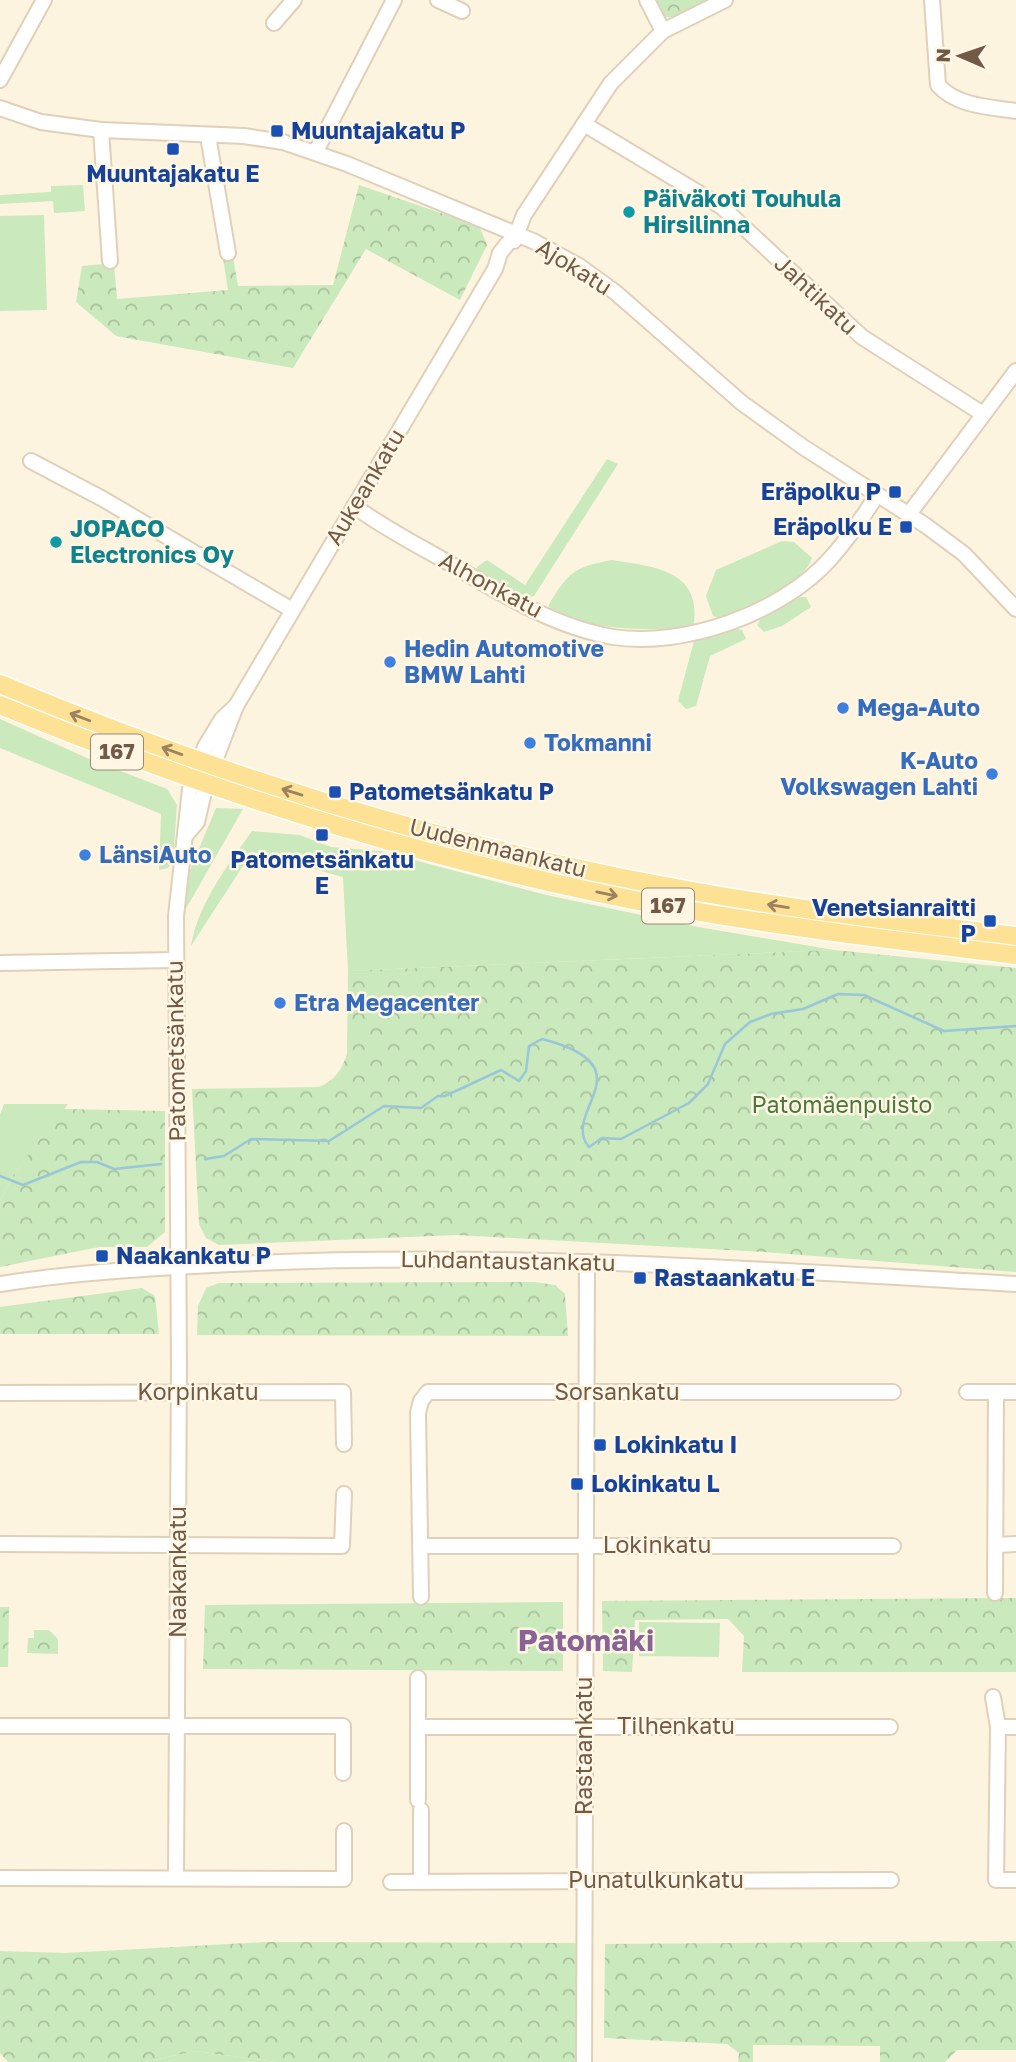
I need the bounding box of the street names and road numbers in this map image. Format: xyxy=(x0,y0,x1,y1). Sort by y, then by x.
street label: Ajokatu xyxy=(531,232,618,300)
street label: Jahtikatu xyxy=(769,249,864,340)
street label: Aukeankatu xyxy=(319,423,410,550)
street label: Alhonkatu xyxy=(435,545,548,623)
road number: 167 xyxy=(91,734,143,770)
street label: Uudenmaankatu xyxy=(407,811,590,883)
road number: 167 xyxy=(642,888,694,923)
street label: Patometsänkatu xyxy=(159,960,191,1142)
street label: Luhdantaustankatu xyxy=(400,1244,616,1276)
street label: Korpinkatu xyxy=(137,1377,259,1405)
street label: Sorsankatu xyxy=(554,1377,680,1405)
street label: Naakankatu xyxy=(163,1506,191,1638)
street label: Lokinkatu xyxy=(603,1530,711,1558)
street label: Rastaankatu xyxy=(569,1677,597,1815)
street label: Tilhenkatu xyxy=(617,1711,735,1739)
street label: Punatulkunkatu xyxy=(568,1865,744,1893)

